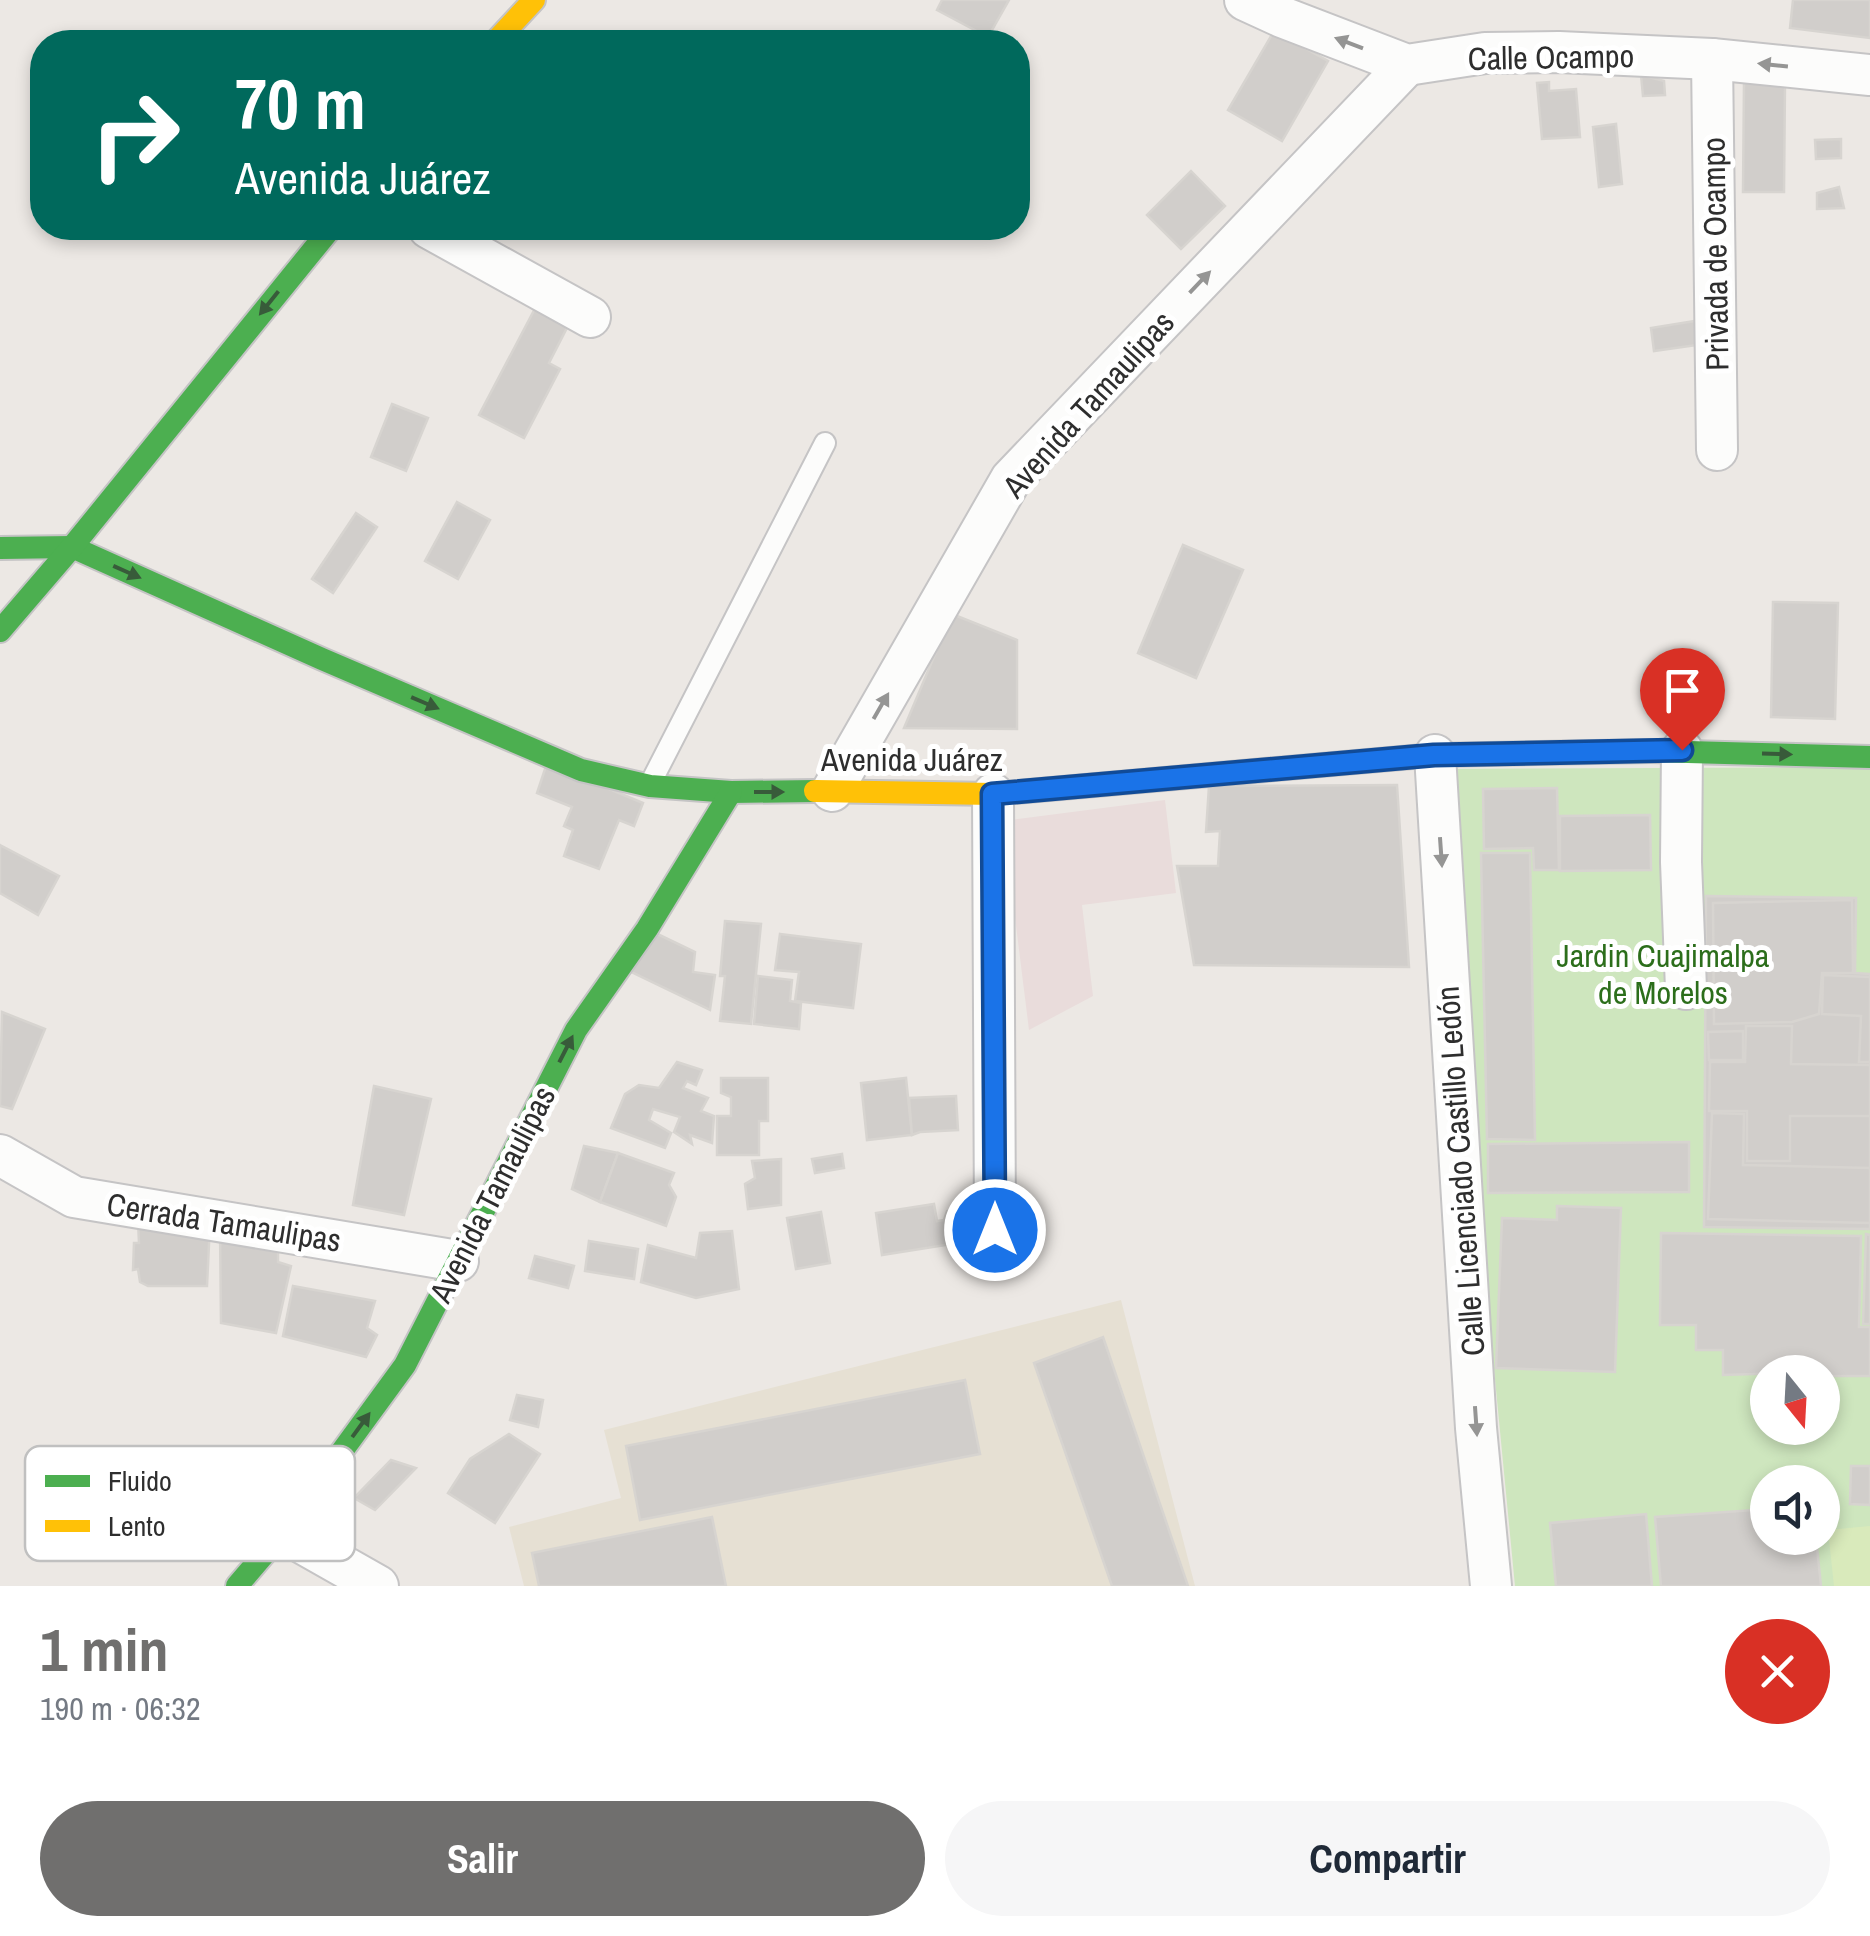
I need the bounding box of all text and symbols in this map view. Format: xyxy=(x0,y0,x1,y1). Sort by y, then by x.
one-way arrow xyxy=(1333,34,1363,50)
street label: Calle Ocampo xyxy=(1468,34,1634,80)
text: 70 m xyxy=(235,57,366,151)
one-way arrow xyxy=(1757,57,1788,73)
icon: right xyxy=(70,70,200,200)
street label: Privada de Ocampo xyxy=(1691,137,1739,371)
text: Avenida Juárez xyxy=(235,147,491,208)
one-way arrow xyxy=(1188,270,1211,294)
one-way arrow xyxy=(259,291,280,316)
street label: Avenida Tamaulipas xyxy=(992,301,1183,507)
one-way arrow xyxy=(112,564,142,580)
pin xyxy=(1640,648,1725,751)
icon: arrive xyxy=(1655,663,1710,718)
one-way arrow xyxy=(872,692,889,721)
one-way arrow xyxy=(410,695,440,711)
street label: Avenida Juárez xyxy=(820,738,1003,781)
one-way arrow xyxy=(1761,746,1793,762)
one-way arrow xyxy=(753,783,785,799)
one-way arrow xyxy=(1433,837,1449,869)
park label: Jardin Cuajimalpa de Morelos xyxy=(1557,934,1770,1014)
street label: Calle Licenciado Castillo Ledón xyxy=(1426,985,1494,1357)
one-way arrow xyxy=(557,1034,574,1063)
street label: Avenida Tamaulipas xyxy=(419,1078,565,1310)
position arrow xyxy=(943,1178,1047,1282)
street label: Cerrada Tamaulipas xyxy=(104,1182,344,1262)
north arrow xyxy=(1750,1355,1840,1445)
map controls xyxy=(1750,1355,1840,1555)
one-way arrow xyxy=(1468,1406,1484,1438)
one-way arrow xyxy=(350,1412,370,1439)
legend xyxy=(25,1446,355,1561)
text: Fluido xyxy=(108,1462,172,1500)
button: sound xyxy=(1750,1465,1840,1555)
text: Lento xyxy=(108,1507,165,1545)
text: 1 min xyxy=(40,1609,169,1690)
button: close xyxy=(1725,1619,1830,1724)
text: 190 m · 06:32 xyxy=(40,1687,200,1730)
button: Salir xyxy=(40,1801,925,1916)
button: Compartir xyxy=(945,1801,1830,1916)

